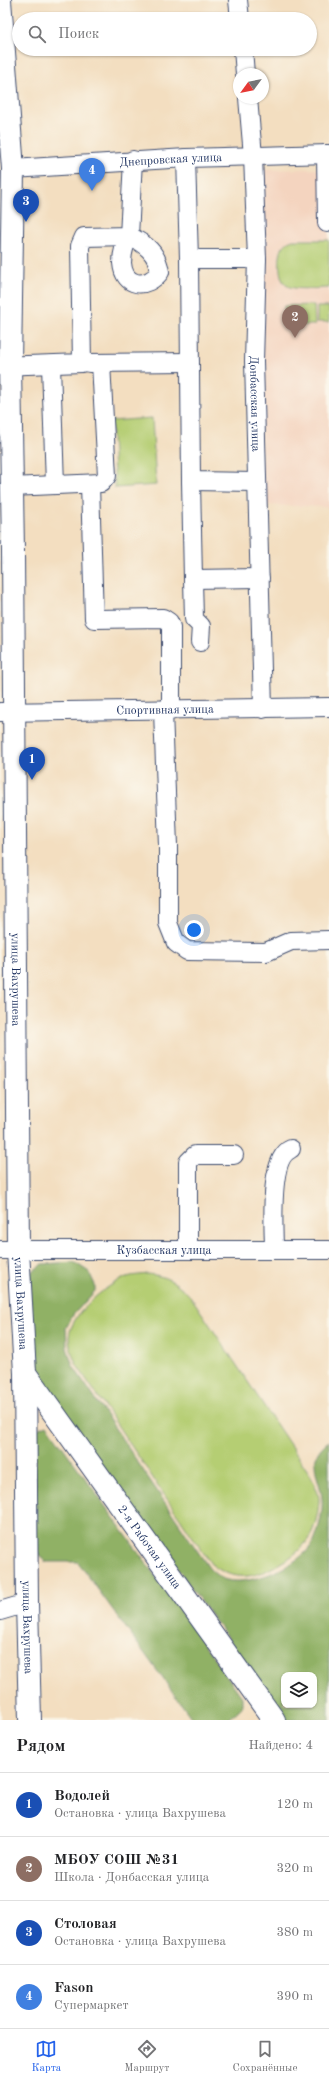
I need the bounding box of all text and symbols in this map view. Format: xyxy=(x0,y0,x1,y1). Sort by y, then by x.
search box xyxy=(12,12,317,56)
icon: search xyxy=(26,23,48,45)
text: Поиск xyxy=(58,27,99,42)
north arrow xyxy=(233,68,269,104)
street label: Днепровская улица xyxy=(119,152,222,169)
pin: 4 xyxy=(79,158,105,191)
pin: 3 xyxy=(13,189,39,222)
pin: 2 xyxy=(282,305,308,338)
street label: Донбасская улица xyxy=(247,355,261,452)
street label: Спортивная улица xyxy=(116,704,214,717)
pin: 1 xyxy=(19,747,45,780)
your location xyxy=(184,920,204,940)
street label: улица Вахрушева xyxy=(9,933,21,1026)
street label: Кузбасская улица xyxy=(116,1245,212,1257)
street label: улица Вахрушева xyxy=(11,1256,29,1350)
street label: 2-я Рабочая улица xyxy=(115,1504,183,1591)
street label: улица Вахрушева xyxy=(20,1581,34,1674)
map controls xyxy=(281,1672,317,1708)
button: layers xyxy=(281,1672,317,1708)
text: Рядом xyxy=(16,1738,65,1755)
text: Найдено: 4 xyxy=(249,1739,313,1752)
text: Водолей xyxy=(54,1789,110,1804)
text: 1 xyxy=(25,1798,33,1811)
text: 120 m xyxy=(276,1798,313,1811)
text: Остановка · улица Вахрушева xyxy=(54,1807,226,1820)
text: МБОУ СОШ №31 xyxy=(54,1853,179,1868)
text: 2 xyxy=(25,1862,33,1875)
text: 320 m xyxy=(276,1862,313,1875)
text: Школа · Донбасская улица xyxy=(54,1871,209,1884)
text: Столовая xyxy=(54,1917,117,1932)
text: 3 xyxy=(25,1926,33,1939)
text: 380 m xyxy=(276,1926,313,1939)
text: Остановка · улица Вахрушева xyxy=(54,1935,226,1948)
text: Fason xyxy=(54,1981,94,1996)
text: 4 xyxy=(25,1990,33,2003)
text: 390 m xyxy=(276,1990,313,2003)
text: Супермаркет xyxy=(54,1999,129,2012)
tab: Карта xyxy=(32,2038,61,2076)
tab: Маршрут xyxy=(124,2038,170,2076)
tab: Сохранённые xyxy=(233,2038,297,2076)

